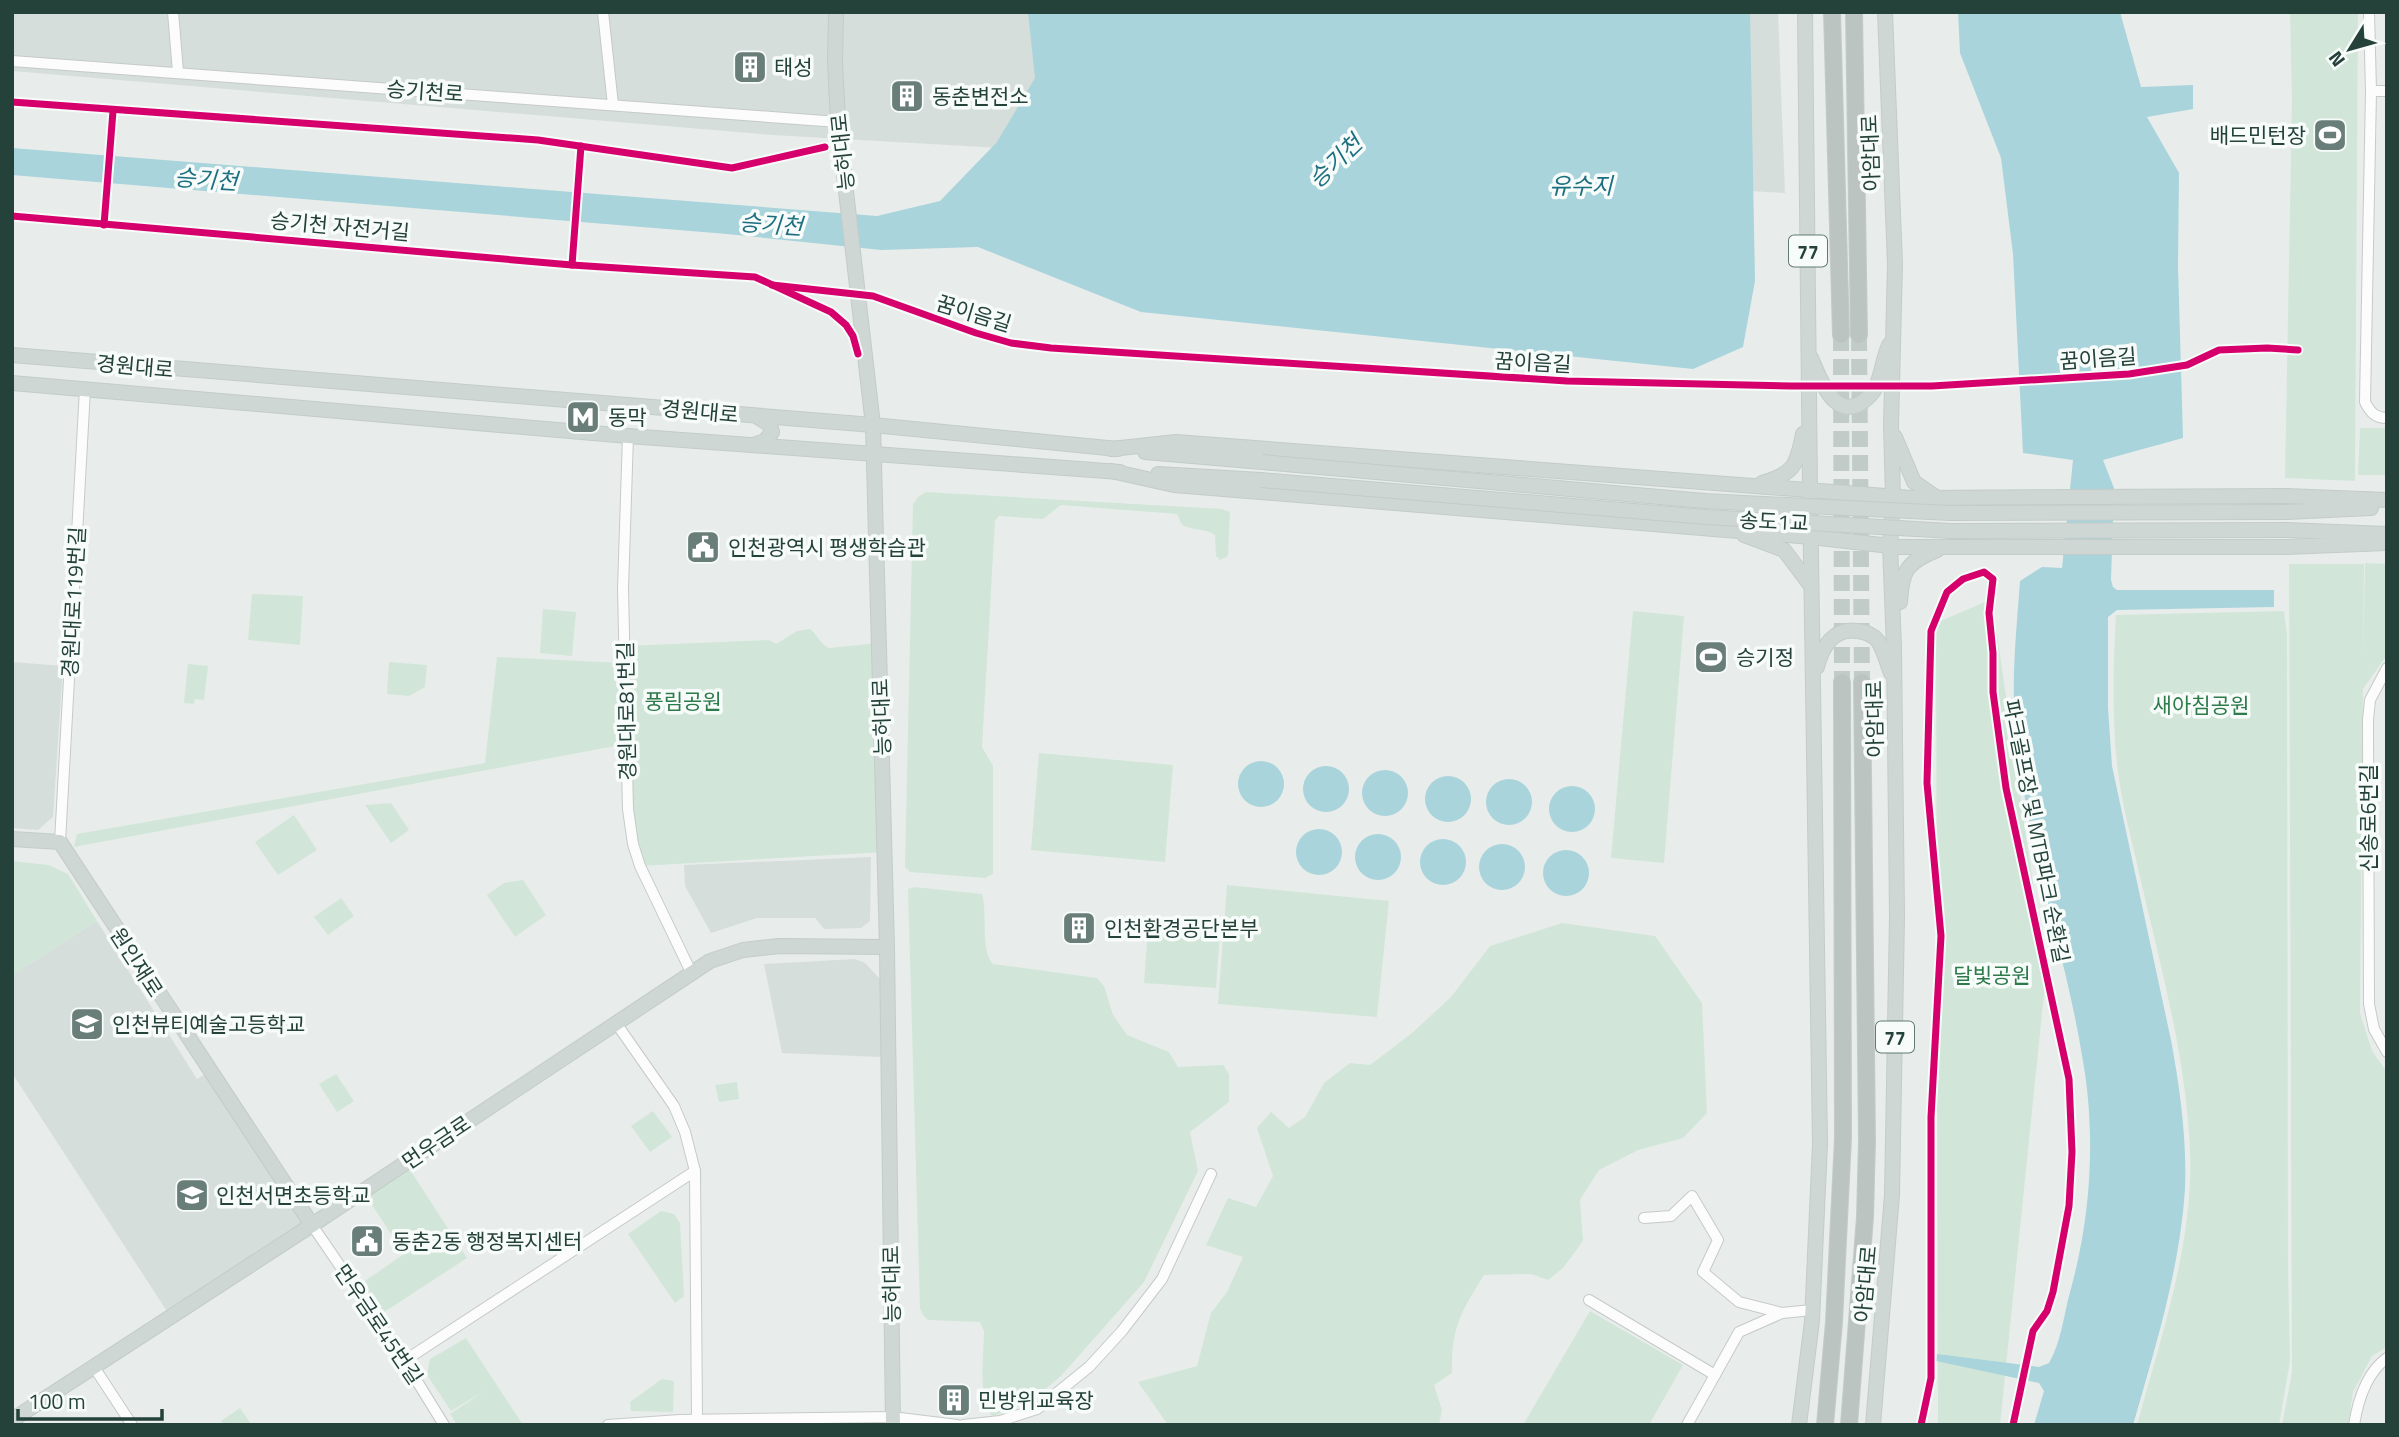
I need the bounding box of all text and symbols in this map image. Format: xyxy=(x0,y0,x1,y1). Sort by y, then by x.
north arrow xyxy=(2315,14,2385,84)
text: N xyxy=(2320,46,2352,74)
building icon: 태성 xyxy=(731,48,769,86)
place label: 태성 xyxy=(774,51,813,83)
street label: 승기천로 xyxy=(385,72,465,110)
building icon: 동춘변전소 xyxy=(888,77,926,115)
place label: 동춘변전소 xyxy=(932,80,1029,112)
street label: 능허대로 xyxy=(822,112,862,192)
street label: 아암대로 xyxy=(1853,114,1887,192)
sports icon: 배드민턴장 xyxy=(2311,116,2349,154)
place label: 배드민턴장 xyxy=(2209,119,2306,151)
water label: 승기천 xyxy=(1300,124,1372,196)
water label: 승기천 xyxy=(173,159,242,199)
water label: 유수지 xyxy=(1549,168,1615,203)
street label: 승기천 자전거길 xyxy=(269,204,411,248)
water label: 승기천 xyxy=(738,204,807,244)
road number: 77 xyxy=(1789,235,1827,266)
street label: 꿈이음길 xyxy=(932,286,1016,340)
street label: 꿈이음길 xyxy=(2058,339,2138,377)
street label: 꿈이음길 xyxy=(1494,344,1572,380)
street label: 경원대로 xyxy=(95,347,175,385)
street label: 경원대로 xyxy=(660,392,740,430)
metro station icon: 동막 xyxy=(564,398,602,436)
place label: 동막 xyxy=(608,401,647,433)
street label: 송도1교 xyxy=(1738,503,1810,539)
street label: 경원대로119번길 xyxy=(53,526,93,678)
public building icon: 인천광역시 평생학습관 xyxy=(684,528,722,566)
place label: 인천광역시 평생학습관 xyxy=(728,531,926,563)
sports icon: 승기정 xyxy=(1692,638,1730,676)
street label: 경원대로81번길 xyxy=(609,641,643,781)
place label: 승기정 xyxy=(1736,641,1794,673)
street label: 능허대로 xyxy=(864,678,898,756)
street label: 아암대로 xyxy=(1857,680,1891,758)
park label: 풍림공원 xyxy=(644,685,722,717)
park label: 새아침공원 xyxy=(2153,689,2249,721)
street label: 파크골프장 및 MTB파크 순환길 xyxy=(1996,696,2078,966)
street label: 신송로6번길 xyxy=(2352,764,2384,872)
building icon: 인천환경공단본부 xyxy=(1060,909,1098,947)
place label: 인천환경공단본부 xyxy=(1104,912,1259,944)
street label: 원인재로 xyxy=(103,921,171,1003)
park label: 달빛공원 xyxy=(1953,959,2031,991)
school or university icon: 인천뷰티예술고등학교 xyxy=(68,1005,106,1043)
place label: 인천뷰티예술고등학교 xyxy=(112,1008,305,1040)
road number: 77 xyxy=(1876,1021,1914,1052)
street label: 먼우금로 xyxy=(395,1107,477,1177)
school or university icon: 인천서면초등학교 xyxy=(173,1176,211,1214)
place label: 인천서면초등학교 xyxy=(216,1179,371,1211)
public building icon: 동춘2동 행정복지센터 xyxy=(348,1222,386,1260)
place label: 동춘2동 행정복지센터 xyxy=(392,1225,582,1257)
street label: 아암대로 xyxy=(1846,1244,1884,1324)
street label: 능허대로 xyxy=(874,1245,908,1323)
street label: 먼우금로45번길 xyxy=(327,1257,431,1391)
scale bar xyxy=(18,1378,161,1422)
building icon: 민방위교육장 xyxy=(935,1381,973,1419)
place label: 민방위교육장 xyxy=(978,1384,1094,1416)
text: 100 m xyxy=(28,1385,85,1417)

